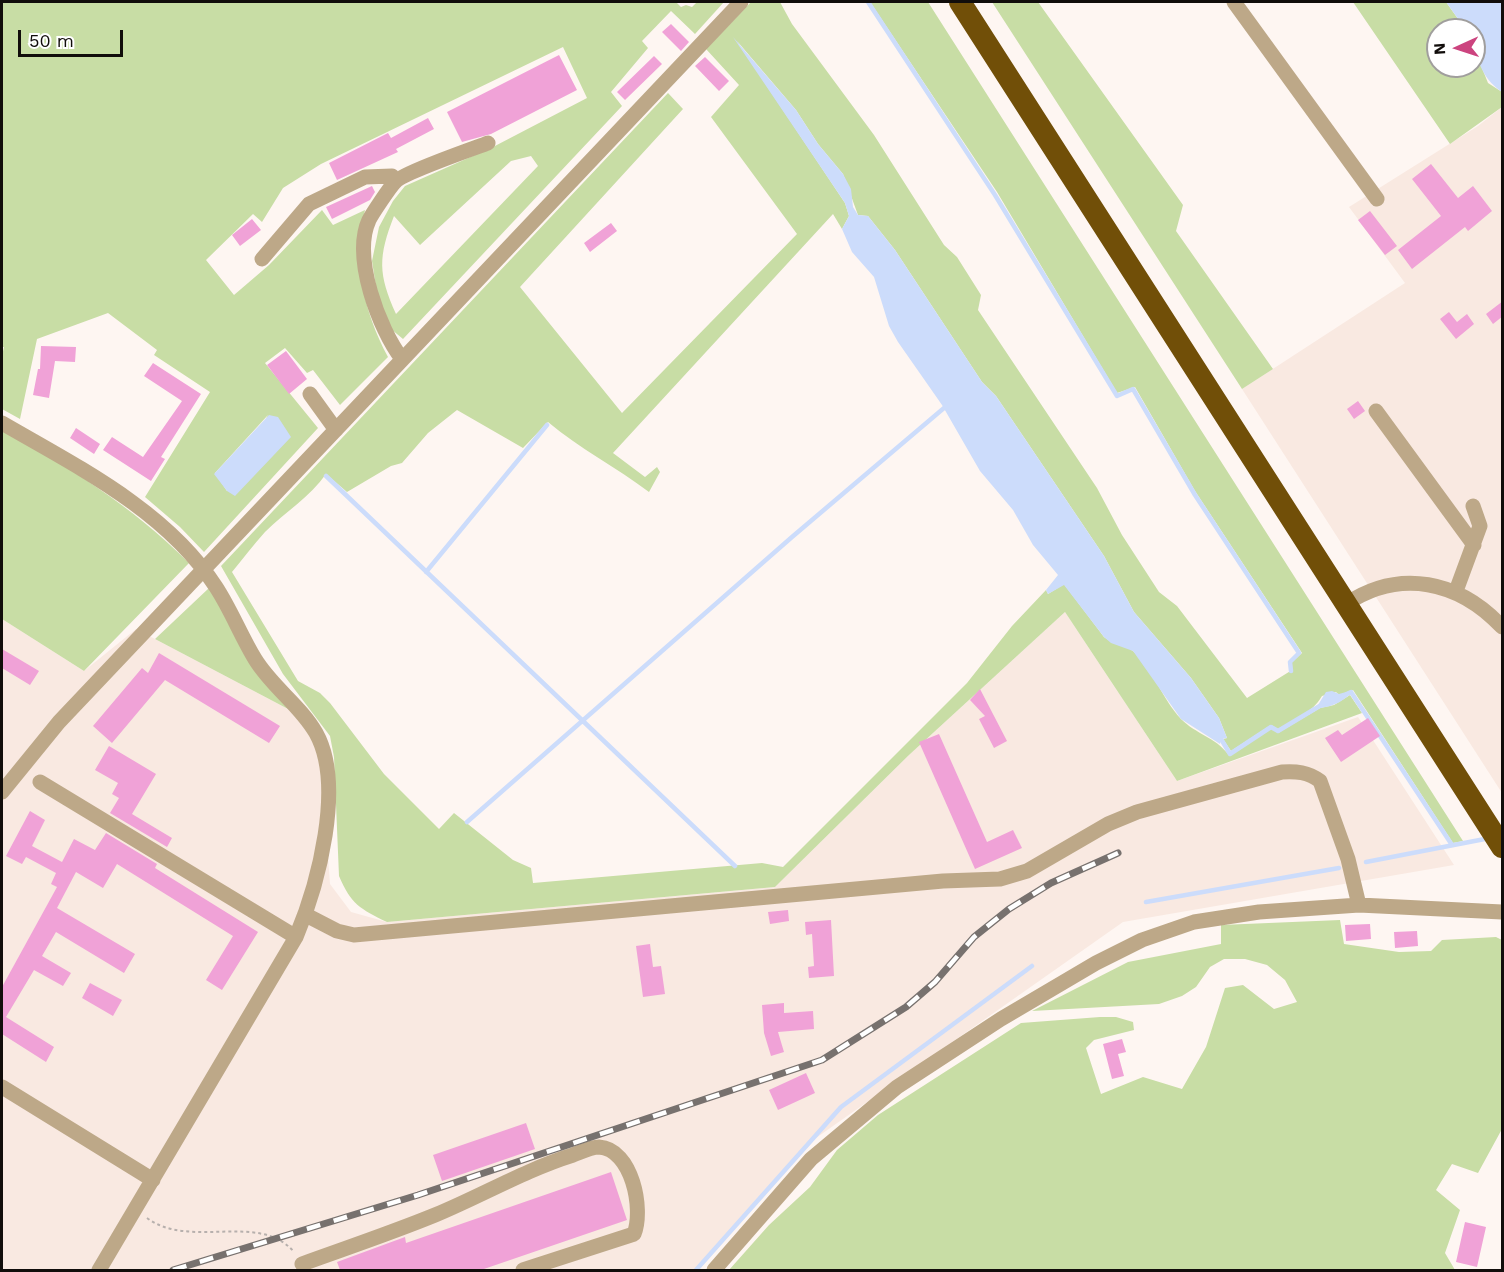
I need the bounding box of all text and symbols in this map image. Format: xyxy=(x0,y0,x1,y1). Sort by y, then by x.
scale bar xyxy=(21,18,126,56)
north arrow xyxy=(1426,18,1486,78)
text: 50 m xyxy=(29,30,74,51)
text: N xyxy=(1430,42,1449,55)

